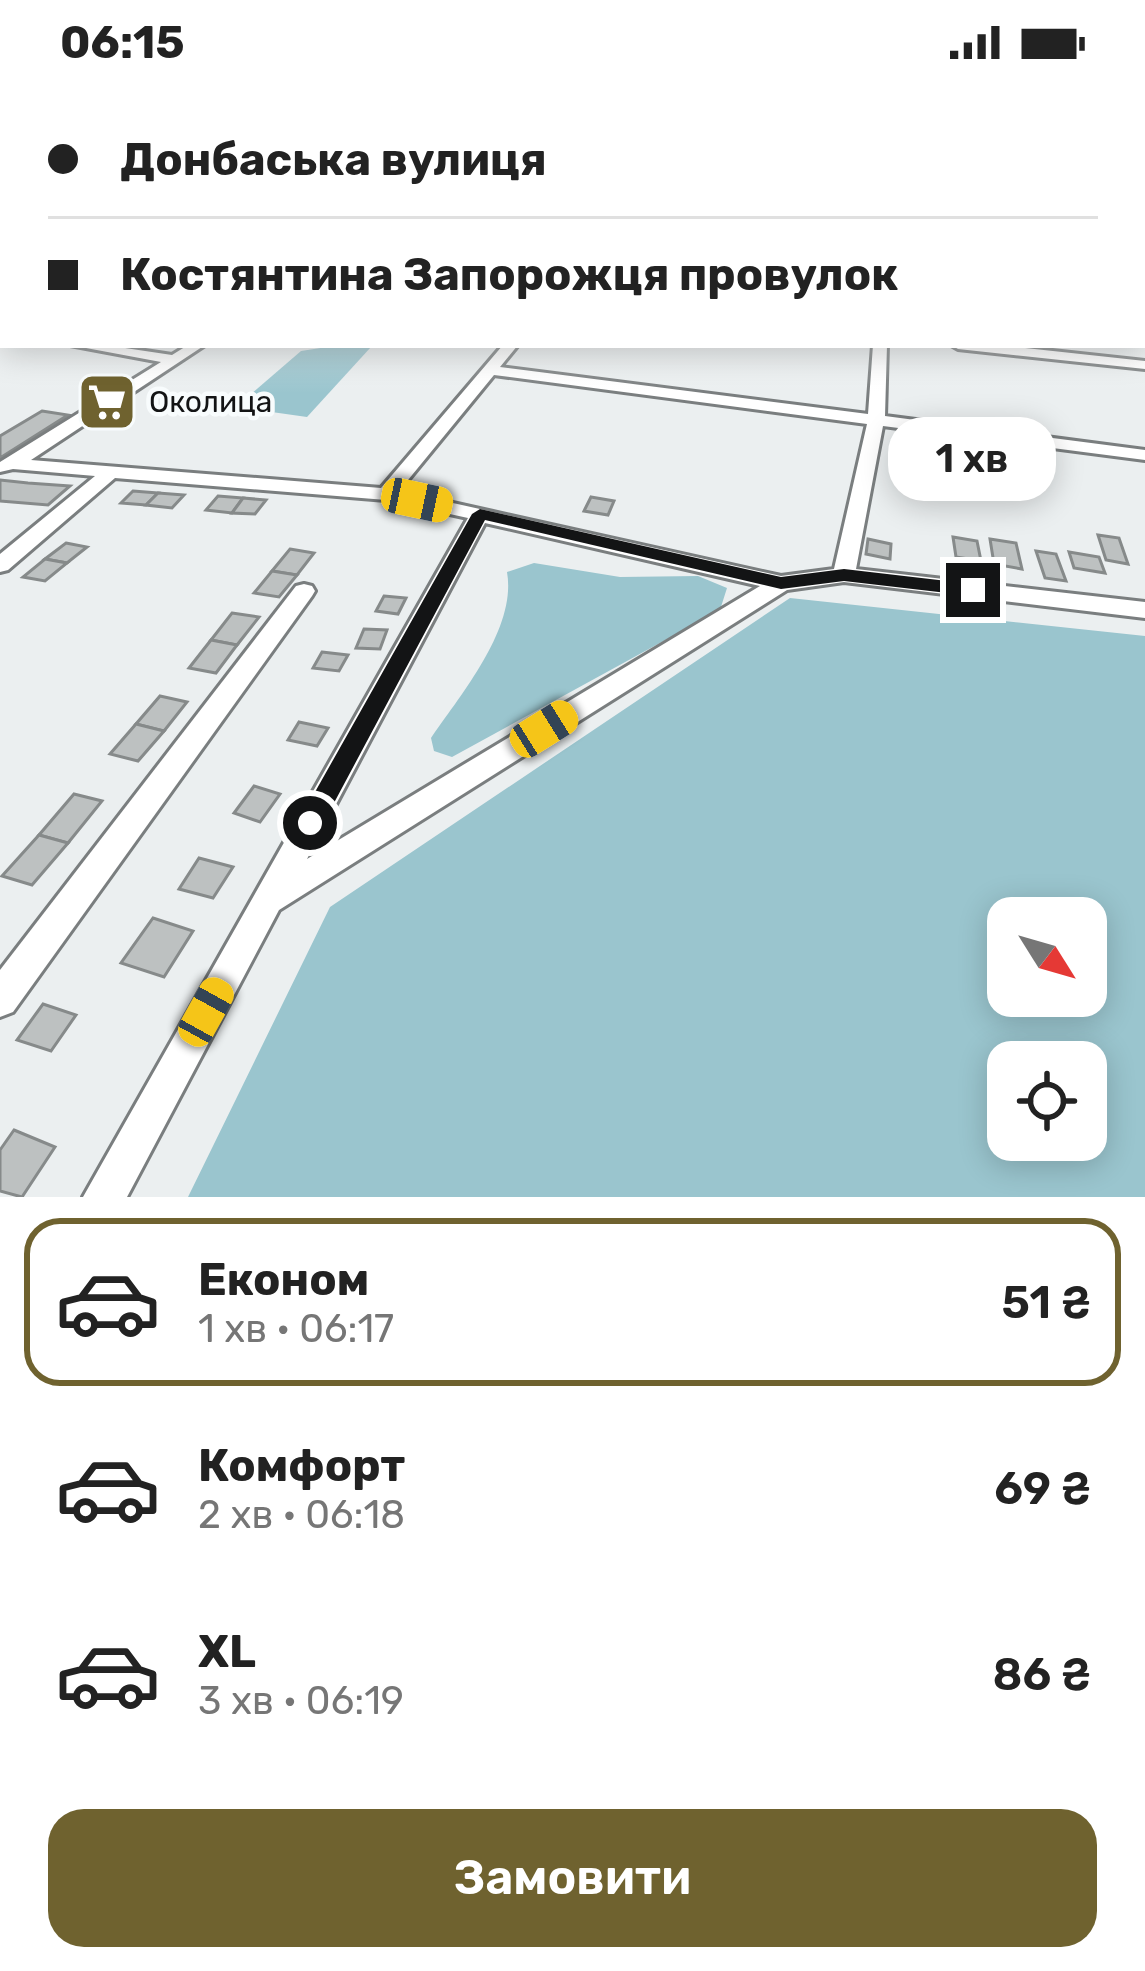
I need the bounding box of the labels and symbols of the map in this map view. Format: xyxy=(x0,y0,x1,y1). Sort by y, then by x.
supermarket icon: Околица xyxy=(76,371,138,433)
place label: Околица xyxy=(149,384,272,420)
callout: 1 хв xyxy=(889,416,1057,500)
car xyxy=(378,475,456,525)
route end xyxy=(946,563,1000,617)
car xyxy=(504,695,584,763)
route start xyxy=(283,796,337,850)
north arrow xyxy=(987,897,1107,1017)
car xyxy=(173,972,239,1052)

